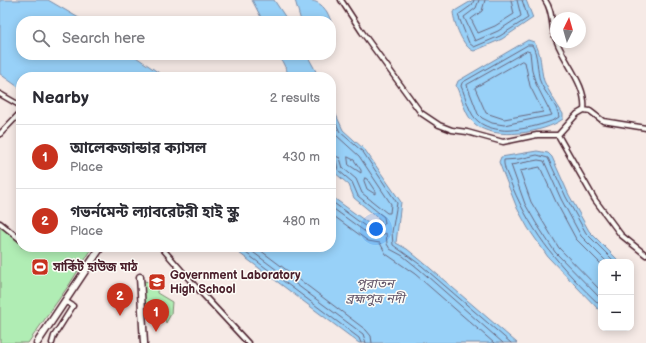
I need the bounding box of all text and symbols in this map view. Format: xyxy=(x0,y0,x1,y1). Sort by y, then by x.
north arrow xyxy=(550,12,586,48)
search box xyxy=(16,16,336,60)
icon: search xyxy=(30,27,52,49)
text: Search here xyxy=(62,29,145,48)
text: Nearby xyxy=(32,88,89,108)
text: 2 results xyxy=(270,90,320,106)
text: আলেকজান্ডার ক্যাসল xyxy=(70,139,206,158)
text: 1 xyxy=(42,149,48,165)
text: 430 m xyxy=(282,149,320,165)
text: Place xyxy=(70,159,103,175)
text: গভর্নমেন্ট ল্যাবরেটরী হাই স্কুল xyxy=(70,203,239,222)
text: 2 xyxy=(41,213,49,229)
text: 480 m xyxy=(283,213,320,229)
your location xyxy=(366,219,386,239)
text: Place xyxy=(70,223,103,239)
sports icon: সার্কিট হাউজ মাঠ xyxy=(30,257,50,277)
place label: সার্কিট হাউজ মাঠ xyxy=(52,259,138,275)
map controls xyxy=(598,259,634,331)
button: + xyxy=(598,259,634,295)
place label: Government Laboratory High School xyxy=(170,268,301,297)
school or university icon: Government Laboratory High School xyxy=(147,272,167,292)
water label: পুরাতন ব্রহ্মপুত্র নদী xyxy=(345,276,407,307)
pin: 2 xyxy=(107,283,133,316)
button: − xyxy=(598,295,634,331)
pin: 1 xyxy=(143,299,169,332)

